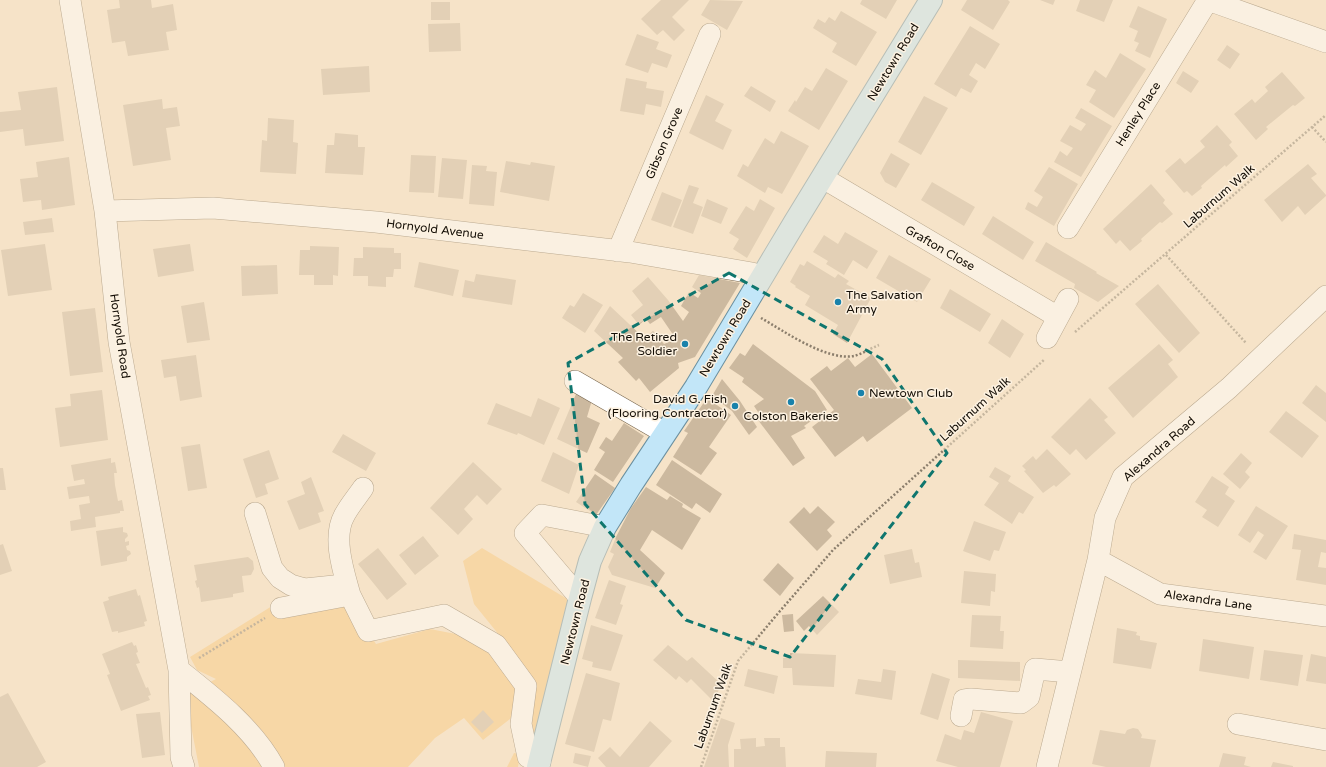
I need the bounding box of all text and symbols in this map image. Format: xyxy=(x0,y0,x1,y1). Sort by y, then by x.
street label: Newtown Road xyxy=(864,21,922,103)
street label: Henley Place xyxy=(1113,79,1163,149)
street label: Gibson Grove xyxy=(643,105,686,181)
street label: Laburnum Walk xyxy=(1181,161,1258,231)
street label: Hornyold Avenue xyxy=(385,216,485,242)
street label: Grafton Close xyxy=(903,222,978,274)
place label: The Salvation Army xyxy=(846,288,923,316)
street label: Hornyold Road xyxy=(107,293,133,379)
street label: Newtown Road xyxy=(696,297,754,379)
marker: The Salvation Army xyxy=(833,297,843,307)
place label: The Retired Soldier xyxy=(611,330,677,358)
marker: The Retired Soldier xyxy=(680,339,690,349)
street label: Laburnum Walk xyxy=(937,373,1013,444)
place label: Newtown Club xyxy=(869,386,953,400)
marker: Newtown Club xyxy=(856,388,866,398)
place label: David G. Fish (Flooring Contractor) xyxy=(608,392,727,420)
marker: Colston Bakeries xyxy=(786,397,796,407)
marker: David G. Fish (Flooring Contractor) xyxy=(730,401,740,411)
place label: Colston Bakeries xyxy=(744,409,839,423)
street label: Alexandra Road xyxy=(1120,414,1198,484)
street label: Newtown Road xyxy=(558,578,592,666)
street label: Alexandra Lane xyxy=(1163,587,1253,613)
street label: Laburnum Walk xyxy=(691,661,735,751)

